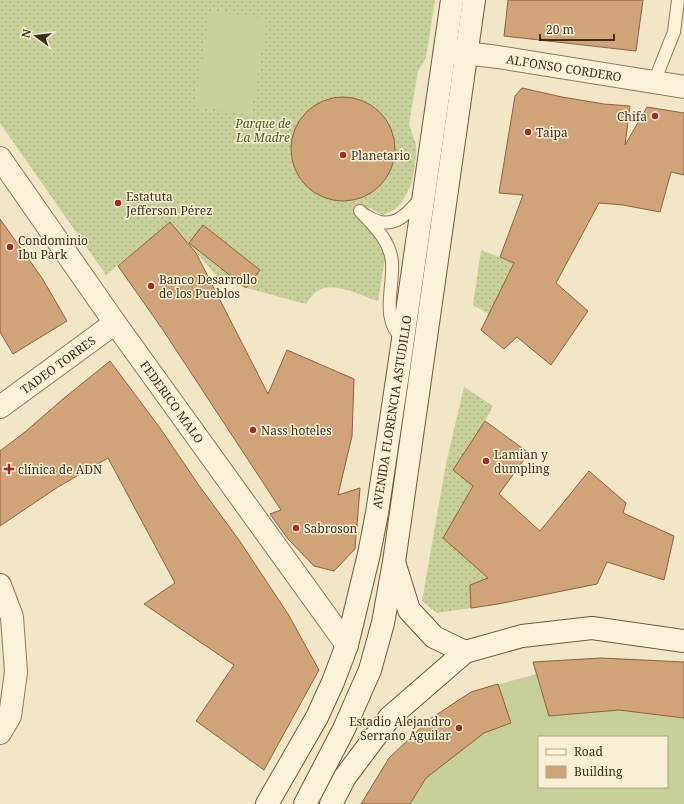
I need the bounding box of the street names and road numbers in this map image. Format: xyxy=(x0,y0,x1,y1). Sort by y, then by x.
street label: ALFONSO CORDERO xyxy=(505,50,623,86)
street label: AVENIDA FLORENCIA ASTUDILLO xyxy=(368,314,416,510)
street label: TADEO TORRES xyxy=(17,332,99,398)
street label: FEDERICO MALO xyxy=(136,357,208,447)

